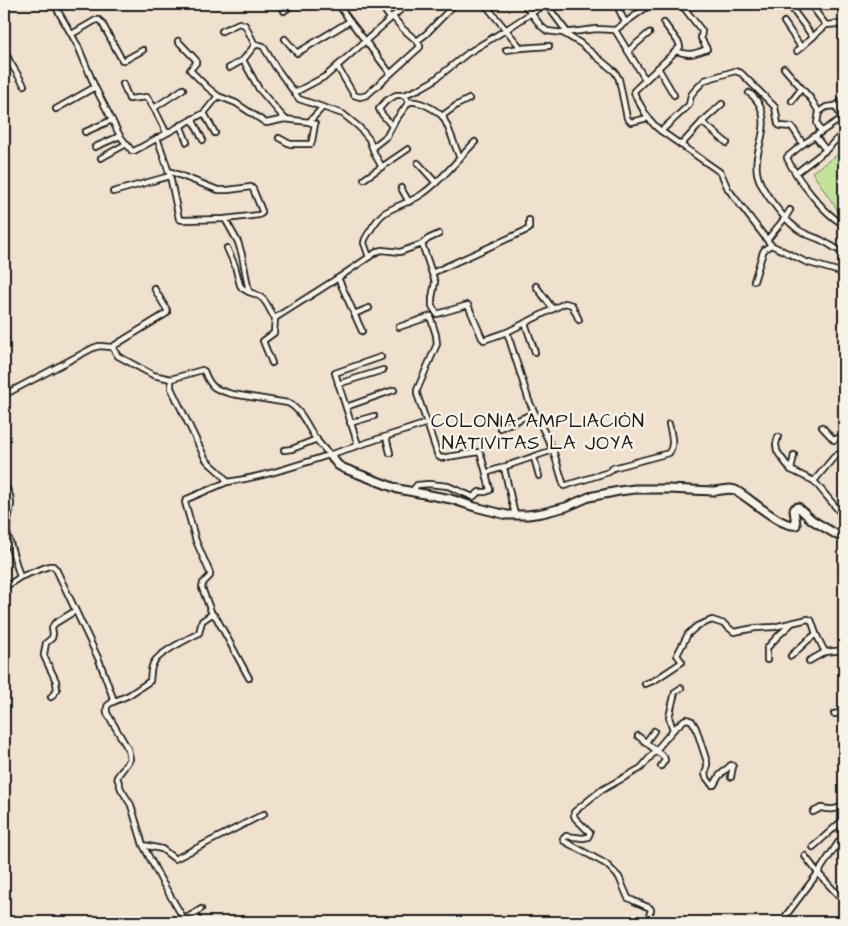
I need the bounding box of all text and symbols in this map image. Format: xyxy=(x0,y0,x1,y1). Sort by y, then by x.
district label: COLONIA AMPLIACIÓN NATIVITAS LA JOYA xyxy=(431,408,645,457)

